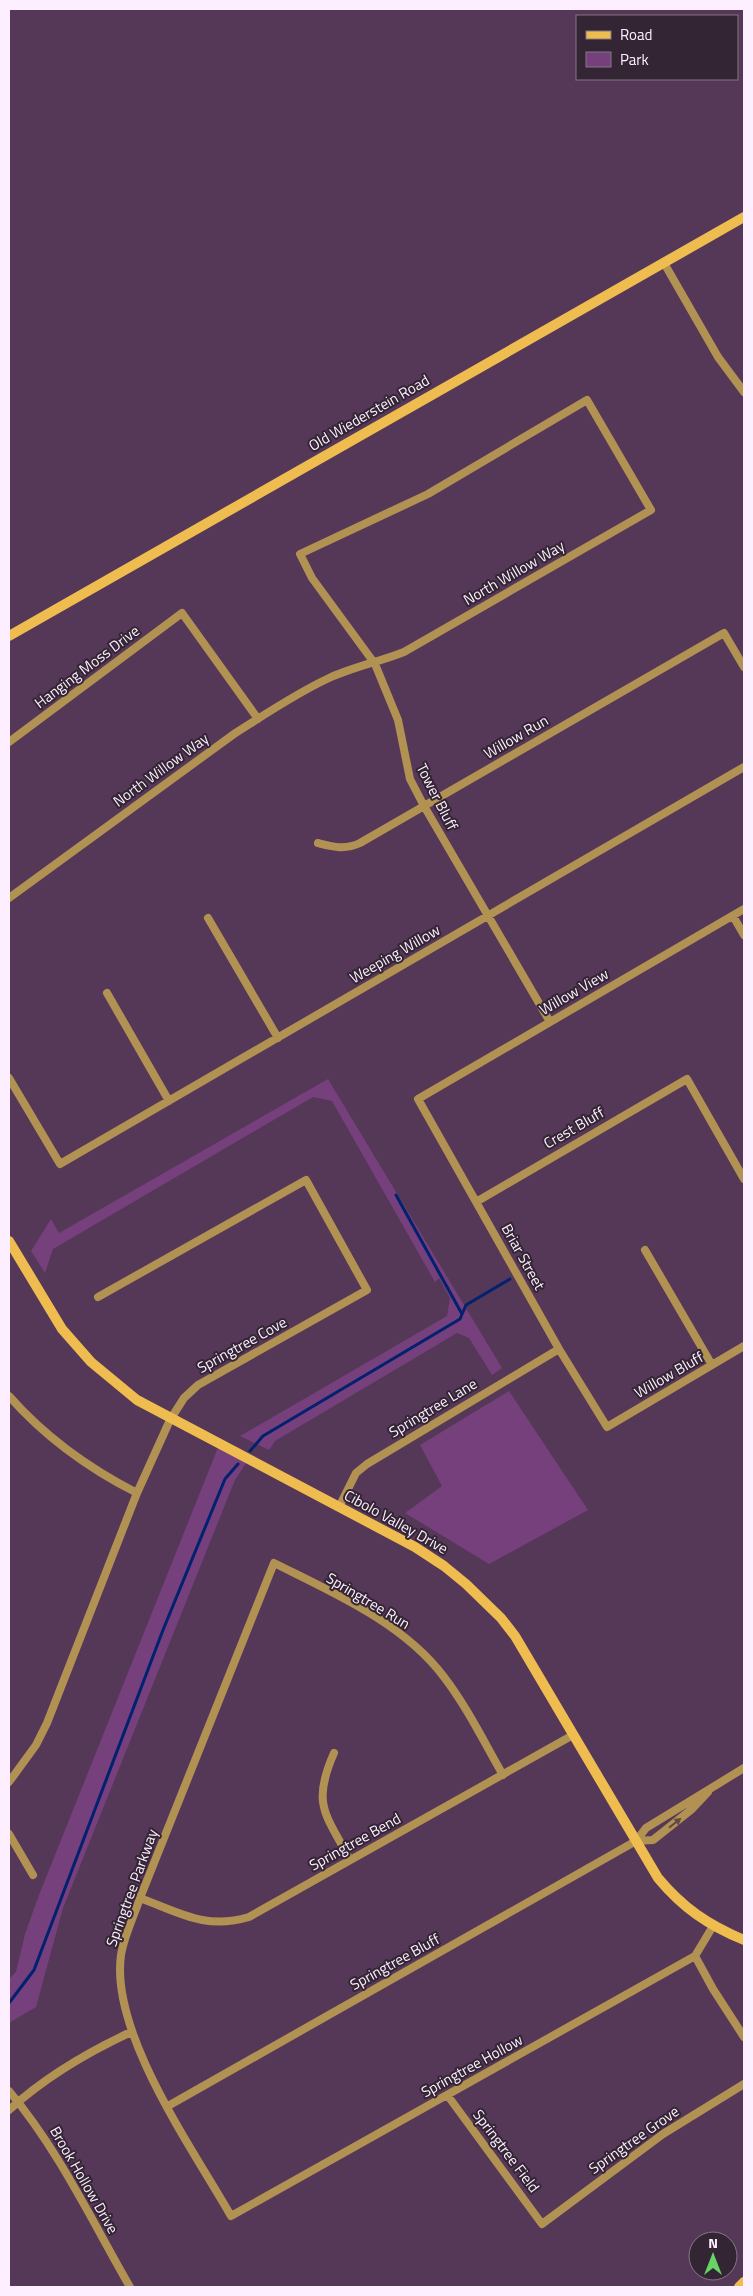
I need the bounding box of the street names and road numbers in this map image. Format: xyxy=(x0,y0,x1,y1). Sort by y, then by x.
street label: Old Wiederstein Road xyxy=(304,369,434,457)
street label: North Willow Way xyxy=(459,534,569,611)
street label: Hanging Moss Drive xyxy=(29,619,144,714)
street label: Willow Run xyxy=(479,709,552,764)
street label: North Willow Way xyxy=(108,727,213,812)
street label: Tower Bluff xyxy=(411,759,464,834)
street label: Weeping Willow xyxy=(345,918,444,989)
street label: Willow View xyxy=(535,962,613,1021)
street label: Crest Bluff xyxy=(539,1101,608,1154)
street label: Briar Street xyxy=(496,1220,551,1295)
street label: Springtree Cove xyxy=(193,1310,291,1379)
street label: Willow Bluff xyxy=(630,1345,708,1404)
street label: Springtree Lane xyxy=(384,1372,481,1443)
street label: Cibolo Valley Drive xyxy=(340,1484,452,1560)
street label: Springtree Run xyxy=(322,1566,415,1635)
street label: Springtree Bend xyxy=(305,1807,405,1876)
street label: Springtree Parkway xyxy=(100,1826,164,1950)
street label: Springtree Bluff xyxy=(346,1927,444,1996)
street label: Springtree Hollow xyxy=(417,2028,527,2103)
street label: Springtree Grove xyxy=(584,2100,684,2179)
street label: Springtree Field xyxy=(467,2104,545,2197)
street label: Brook Hollow Drive xyxy=(44,2122,125,2238)

